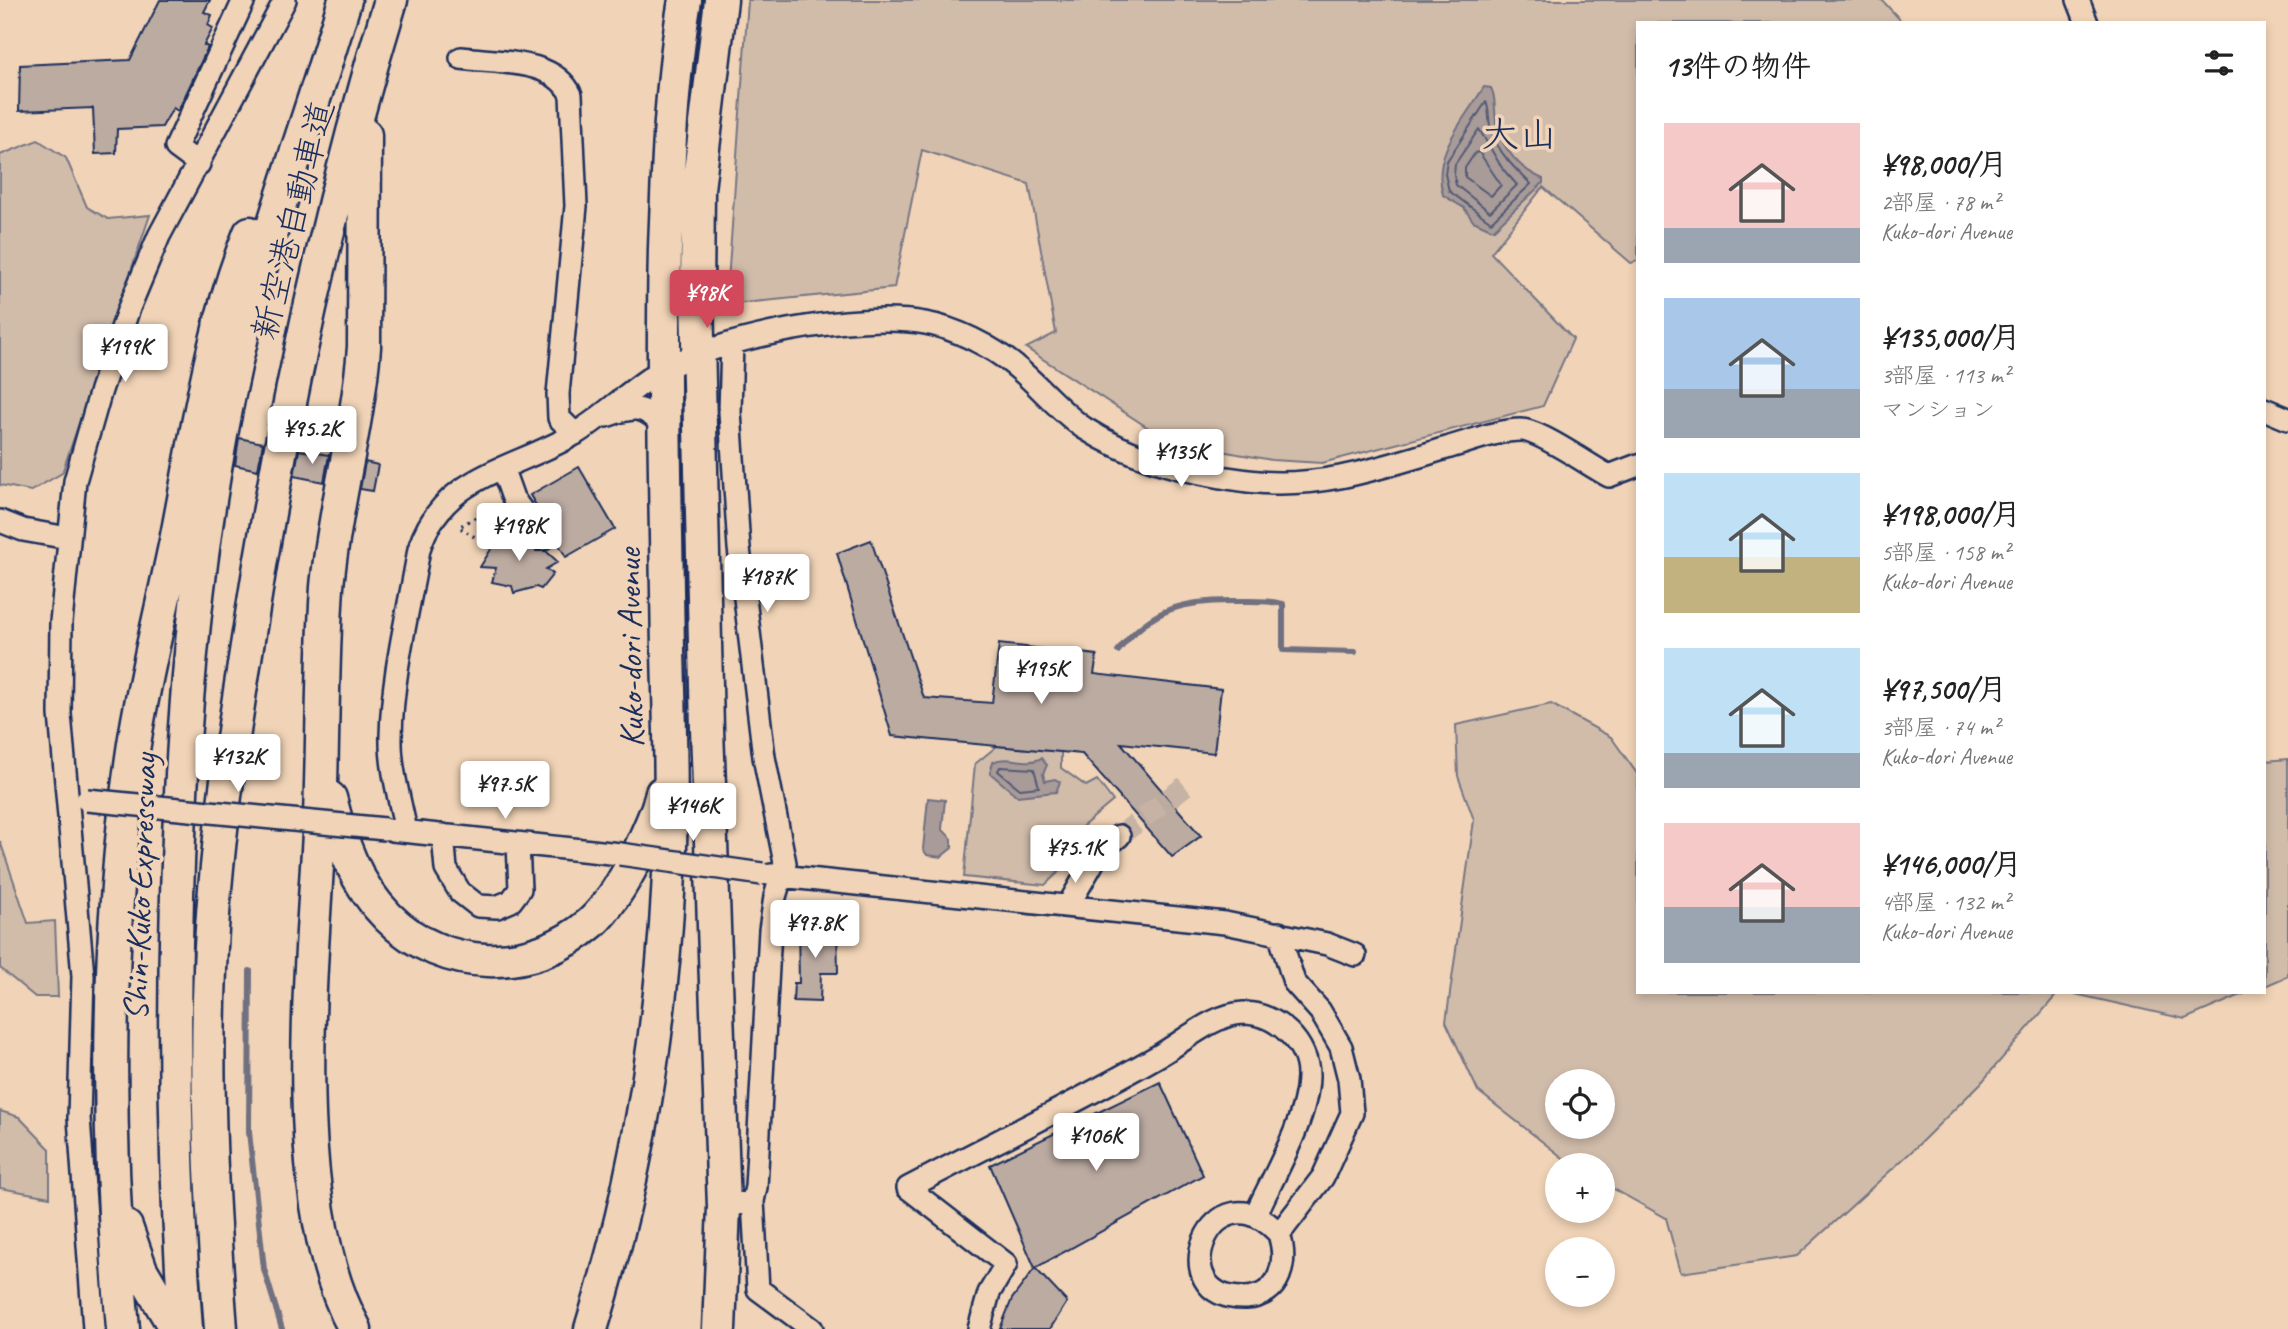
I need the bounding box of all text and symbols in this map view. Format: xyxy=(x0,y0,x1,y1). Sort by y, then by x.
icon: filters xyxy=(2200,44,2238,82)
text: 13件の物件 xyxy=(1664,47,1811,85)
street label: 新空港自動車道 xyxy=(242,96,344,344)
district label: 大山 xyxy=(1481,111,1557,158)
text: ¥98,000/月 xyxy=(1881,145,2007,183)
icon: home xyxy=(1720,151,1804,235)
text: 2部屋 · 78 m² xyxy=(1881,188,1999,217)
text: Kuko-dori Avenue xyxy=(1881,217,2012,246)
pin: ¥98K xyxy=(666,270,748,330)
text: ¥98K xyxy=(686,278,728,307)
text: ¥135,000/月 xyxy=(1881,318,2021,356)
pin: ¥199K xyxy=(76,324,174,384)
icon: home xyxy=(1720,326,1804,410)
text: ¥199K xyxy=(99,332,151,361)
text: 3部屋 · 113 m² xyxy=(1881,361,2010,390)
text: マンション xyxy=(1881,395,1995,424)
pin: ¥95.2K xyxy=(255,406,369,466)
text: ¥95.2K xyxy=(284,414,341,443)
pin: ¥135K xyxy=(1132,430,1230,489)
text: ¥135K xyxy=(1155,437,1207,466)
text: ¥198,000/月 xyxy=(1881,495,2021,533)
icon: home xyxy=(1720,501,1804,585)
pin: ¥198K xyxy=(470,504,568,563)
text: ¥198K xyxy=(493,511,545,540)
text: 5部屋 · 158 m² xyxy=(1881,538,2010,567)
street label: Kuko-dori Avenue xyxy=(606,545,654,748)
pin: ¥187K xyxy=(718,554,816,614)
text: ¥187K xyxy=(741,562,794,591)
text: Kuko-dori Avenue xyxy=(1881,567,2012,596)
pin: ¥195K xyxy=(992,646,1090,706)
text: ¥195K xyxy=(1015,654,1067,683)
text: ¥97,500/月 xyxy=(1881,670,2007,708)
icon: home xyxy=(1720,676,1804,760)
text: 3部屋 · 74 m² xyxy=(1881,713,1999,742)
pin: ¥132K xyxy=(189,734,287,794)
text: ¥132K xyxy=(211,742,265,771)
text: Kuko-dori Avenue xyxy=(1881,742,2012,771)
street label: Shin-Kuko Expressway xyxy=(113,751,167,1021)
pin: ¥97.5K xyxy=(448,762,562,821)
text: ¥97.5K xyxy=(477,769,533,798)
pin: ¥146K xyxy=(644,784,742,843)
text: ¥146K xyxy=(666,791,720,820)
pin: ¥75.1K xyxy=(1018,826,1132,885)
text: ¥75.1K xyxy=(1046,833,1104,862)
text: ¥146,000/月 xyxy=(1881,845,2022,883)
icon: home xyxy=(1720,851,1804,935)
text: 4部屋 · 132 m² xyxy=(1881,888,2010,917)
pin: ¥97.8K xyxy=(758,900,872,960)
text: ¥97.8K xyxy=(786,908,844,937)
text: Kuko-dori Avenue xyxy=(1881,917,2012,946)
map controls xyxy=(1545,1069,1615,1307)
button: locate xyxy=(1545,1069,1615,1139)
pin: ¥106K xyxy=(1047,1114,1145,1173)
text: ¥106K xyxy=(1069,1121,1123,1150)
button: + xyxy=(1545,1153,1615,1223)
button: − xyxy=(1545,1237,1615,1307)

